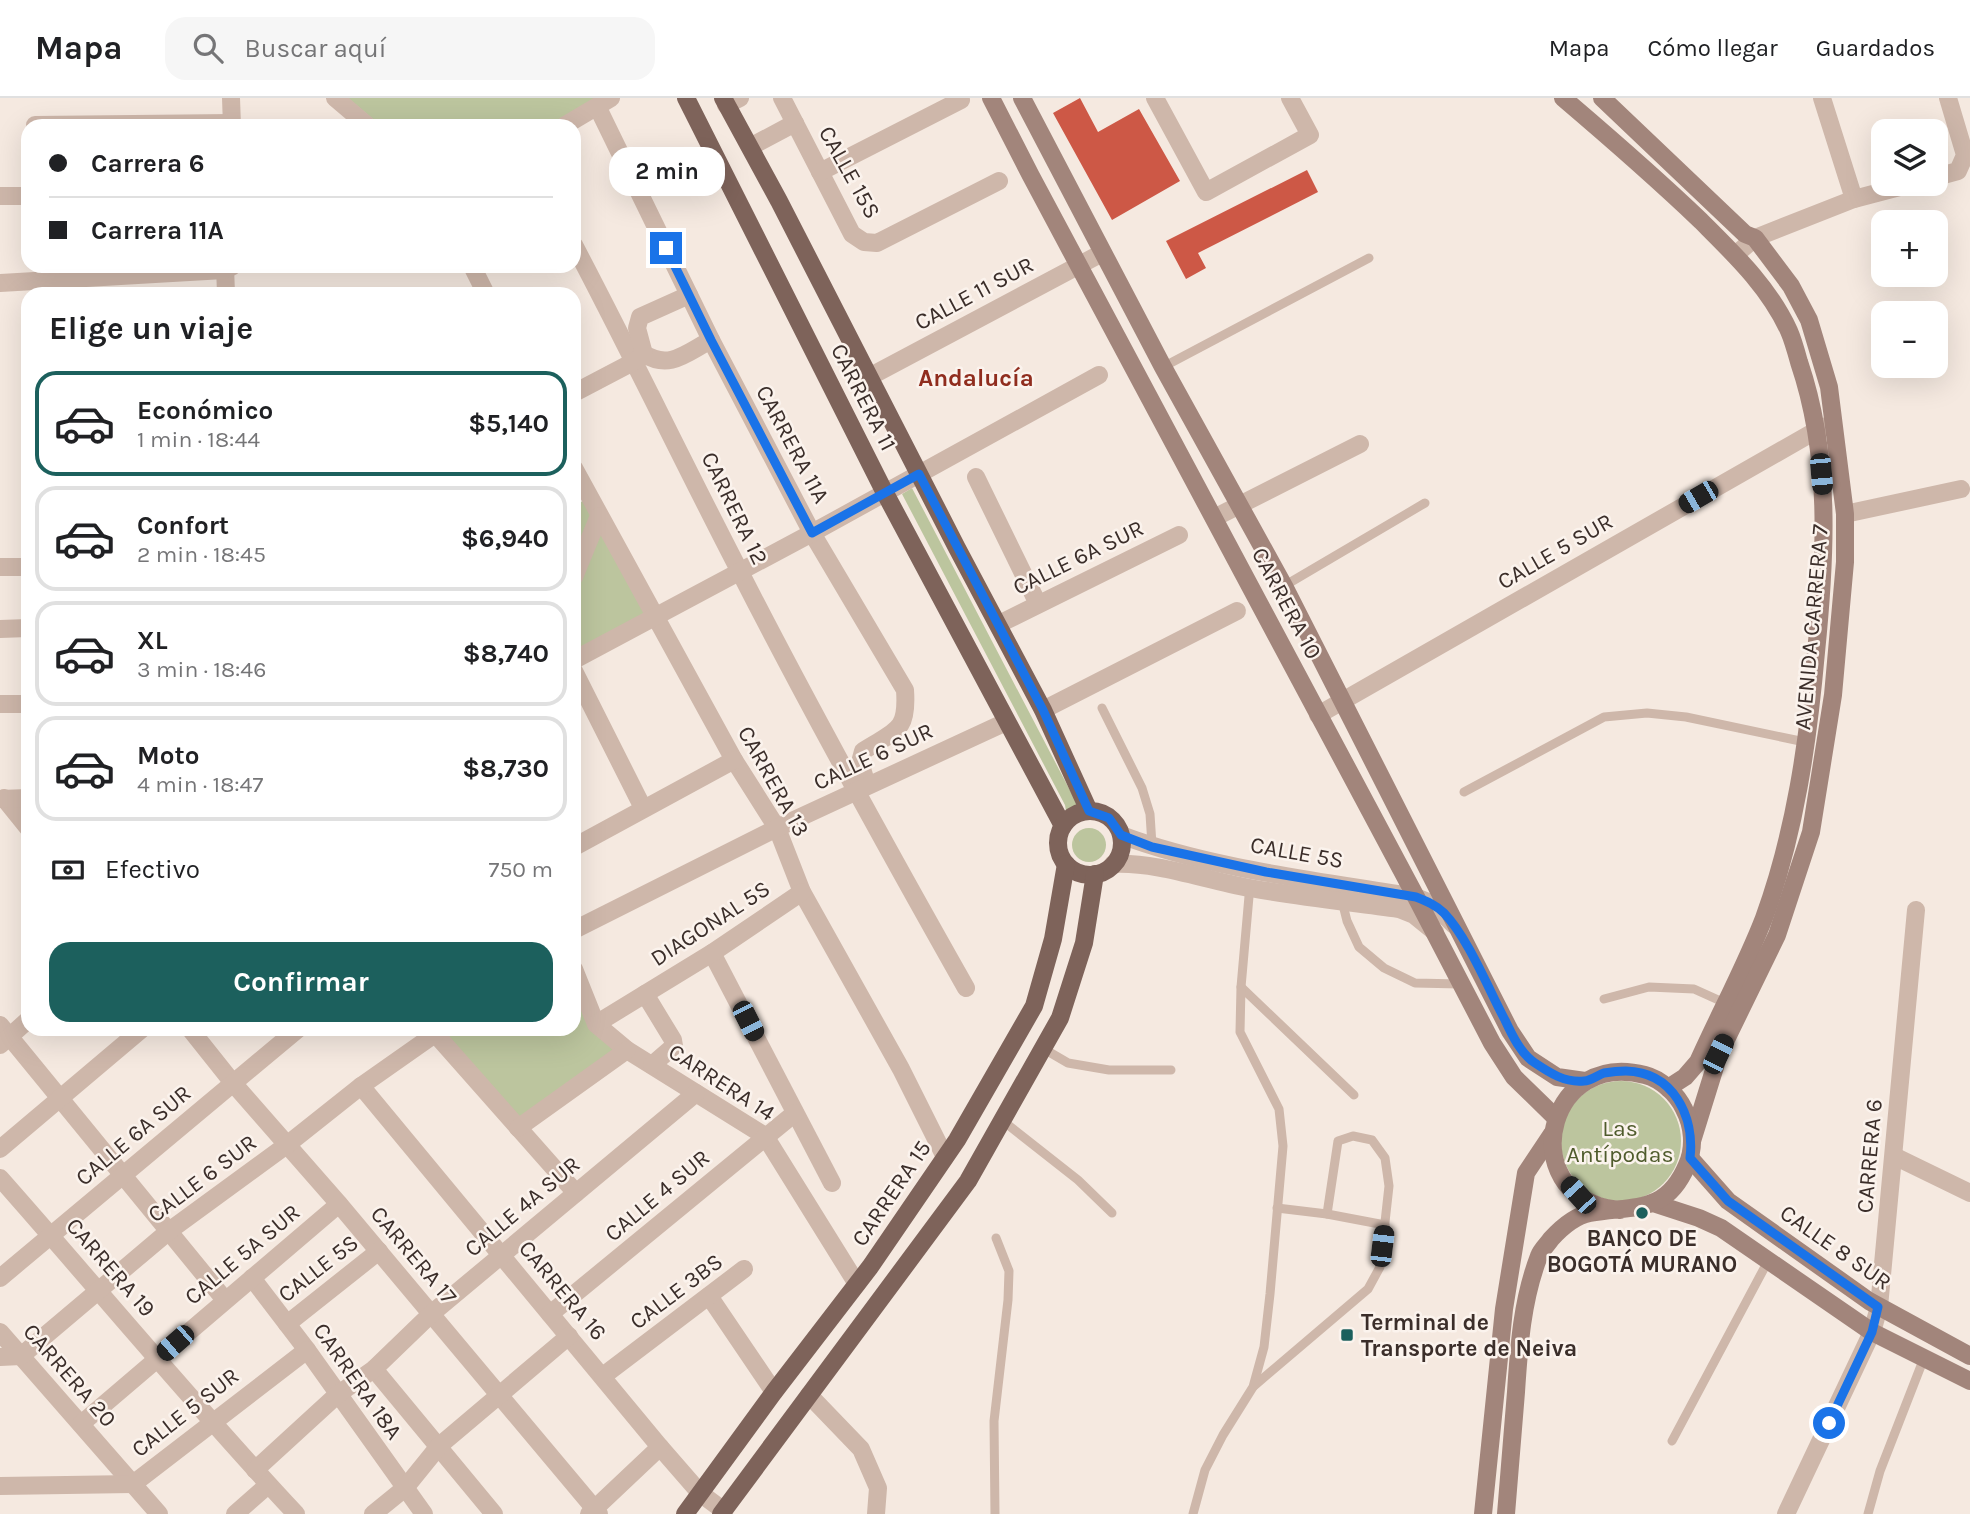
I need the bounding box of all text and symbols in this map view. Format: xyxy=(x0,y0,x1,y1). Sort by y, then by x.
search box xyxy=(165,17,655,80)
text: Mapa xyxy=(35,29,123,67)
icon: search xyxy=(189,29,227,67)
text: Buscar aquí xyxy=(245,33,386,64)
text: Mapa xyxy=(1549,34,1609,62)
text: Cómo llegar xyxy=(1647,34,1778,62)
text: Guardados xyxy=(1816,34,1935,62)
map controls xyxy=(1871,119,1948,378)
button: layers xyxy=(1871,119,1948,196)
street label: CALLE 15S xyxy=(813,121,886,223)
callout: 2 min xyxy=(608,146,724,195)
text: Carrera 6 xyxy=(91,148,205,179)
text: 2 min xyxy=(635,158,699,185)
button: + xyxy=(1871,210,1948,287)
text: Carrera 11A xyxy=(91,215,224,246)
route end xyxy=(650,232,682,264)
street label: CALLE 11 SUR xyxy=(910,251,1038,336)
button: − xyxy=(1871,301,1948,378)
text: Elige un viaje xyxy=(49,310,253,347)
street label: CARRERA 11 xyxy=(825,339,902,455)
district label: Andalucía xyxy=(918,364,1034,392)
street label: CARRERA 11A xyxy=(750,381,835,508)
icon: car xyxy=(53,392,116,455)
text: Económico xyxy=(137,395,273,426)
text: $5,140 xyxy=(468,408,549,439)
text: 1 min · 18:44 xyxy=(137,426,260,453)
street label: CARRERA 12 xyxy=(696,447,773,569)
car xyxy=(1809,452,1834,496)
car xyxy=(1675,477,1722,517)
icon: car xyxy=(53,507,116,570)
street label: CALLE 5 SUR xyxy=(1493,508,1618,595)
text: Confort xyxy=(137,510,229,541)
street label: CALLE 6A SUR xyxy=(1008,514,1148,601)
text: $6,940 xyxy=(461,523,549,554)
street label: AVENIDA CARRERA 7 xyxy=(1789,523,1834,731)
text: 2 min · 18:45 xyxy=(137,541,266,568)
street label: CARRERA 10 xyxy=(1246,543,1327,664)
icon: car xyxy=(53,622,116,685)
text: XL xyxy=(137,625,168,656)
text: $8,740 xyxy=(463,638,549,669)
text: 3 min · 18:46 xyxy=(137,656,266,683)
street label: CALLE 6 SUR xyxy=(809,717,937,796)
street label: CARRERA 13 xyxy=(732,721,815,841)
icon: car xyxy=(53,737,116,800)
text: Moto xyxy=(137,740,199,771)
text: $8,730 xyxy=(462,753,549,784)
text: 4 min · 18:47 xyxy=(137,771,263,798)
street label: CALLE 5S xyxy=(1248,831,1346,874)
icon: cash xyxy=(49,851,87,889)
text: Efectivo xyxy=(105,854,200,885)
text: 750 m xyxy=(489,856,553,883)
street label: DIAGONAL 5S xyxy=(646,875,775,972)
button: Confirmar xyxy=(49,942,553,1022)
car xyxy=(730,998,767,1044)
car xyxy=(1700,1031,1737,1077)
street label: CARRERA 14 xyxy=(663,1038,780,1127)
street label: CALLE 6A SUR xyxy=(70,1079,196,1191)
street label: CARRERA 6 xyxy=(1851,1098,1888,1214)
park label: Las Antípodas xyxy=(1567,1115,1673,1168)
street label: CALLE 6 SUR xyxy=(143,1129,262,1228)
street label: CARRERA 15 xyxy=(846,1135,937,1251)
street label: CALLE 4 SUR xyxy=(599,1144,715,1247)
street label: CALLE 4A SUR xyxy=(459,1150,585,1262)
car xyxy=(1557,1172,1600,1218)
street label: CALLE 5A SUR xyxy=(179,1198,305,1310)
street label: CALLE 8 SUR xyxy=(1775,1199,1897,1296)
street label: CARRERA 17 xyxy=(365,1201,463,1310)
marker: BANCO DE BOGOTÁ MURANO xyxy=(1634,1205,1650,1221)
street label: CARRERA 19 xyxy=(60,1212,161,1322)
car xyxy=(1370,1224,1395,1268)
place label: BANCO DE BOGOTÁ MURANO xyxy=(1547,1225,1737,1278)
street label: CALLE 5S xyxy=(273,1229,364,1308)
street label: CARRERA 16 xyxy=(513,1235,612,1346)
street label: CALLE 3BS xyxy=(625,1248,728,1335)
place label: Terminal de Transporte de Neiva xyxy=(1361,1309,1577,1362)
street label: CARRERA 20 xyxy=(17,1318,122,1433)
street label: CARRERA 18A xyxy=(307,1318,408,1445)
car xyxy=(153,1321,198,1365)
marker: Terminal de Transporte de Neiva xyxy=(1339,1327,1355,1343)
street label: CALLE 5 SUR xyxy=(126,1362,244,1463)
route start xyxy=(1813,1407,1845,1439)

